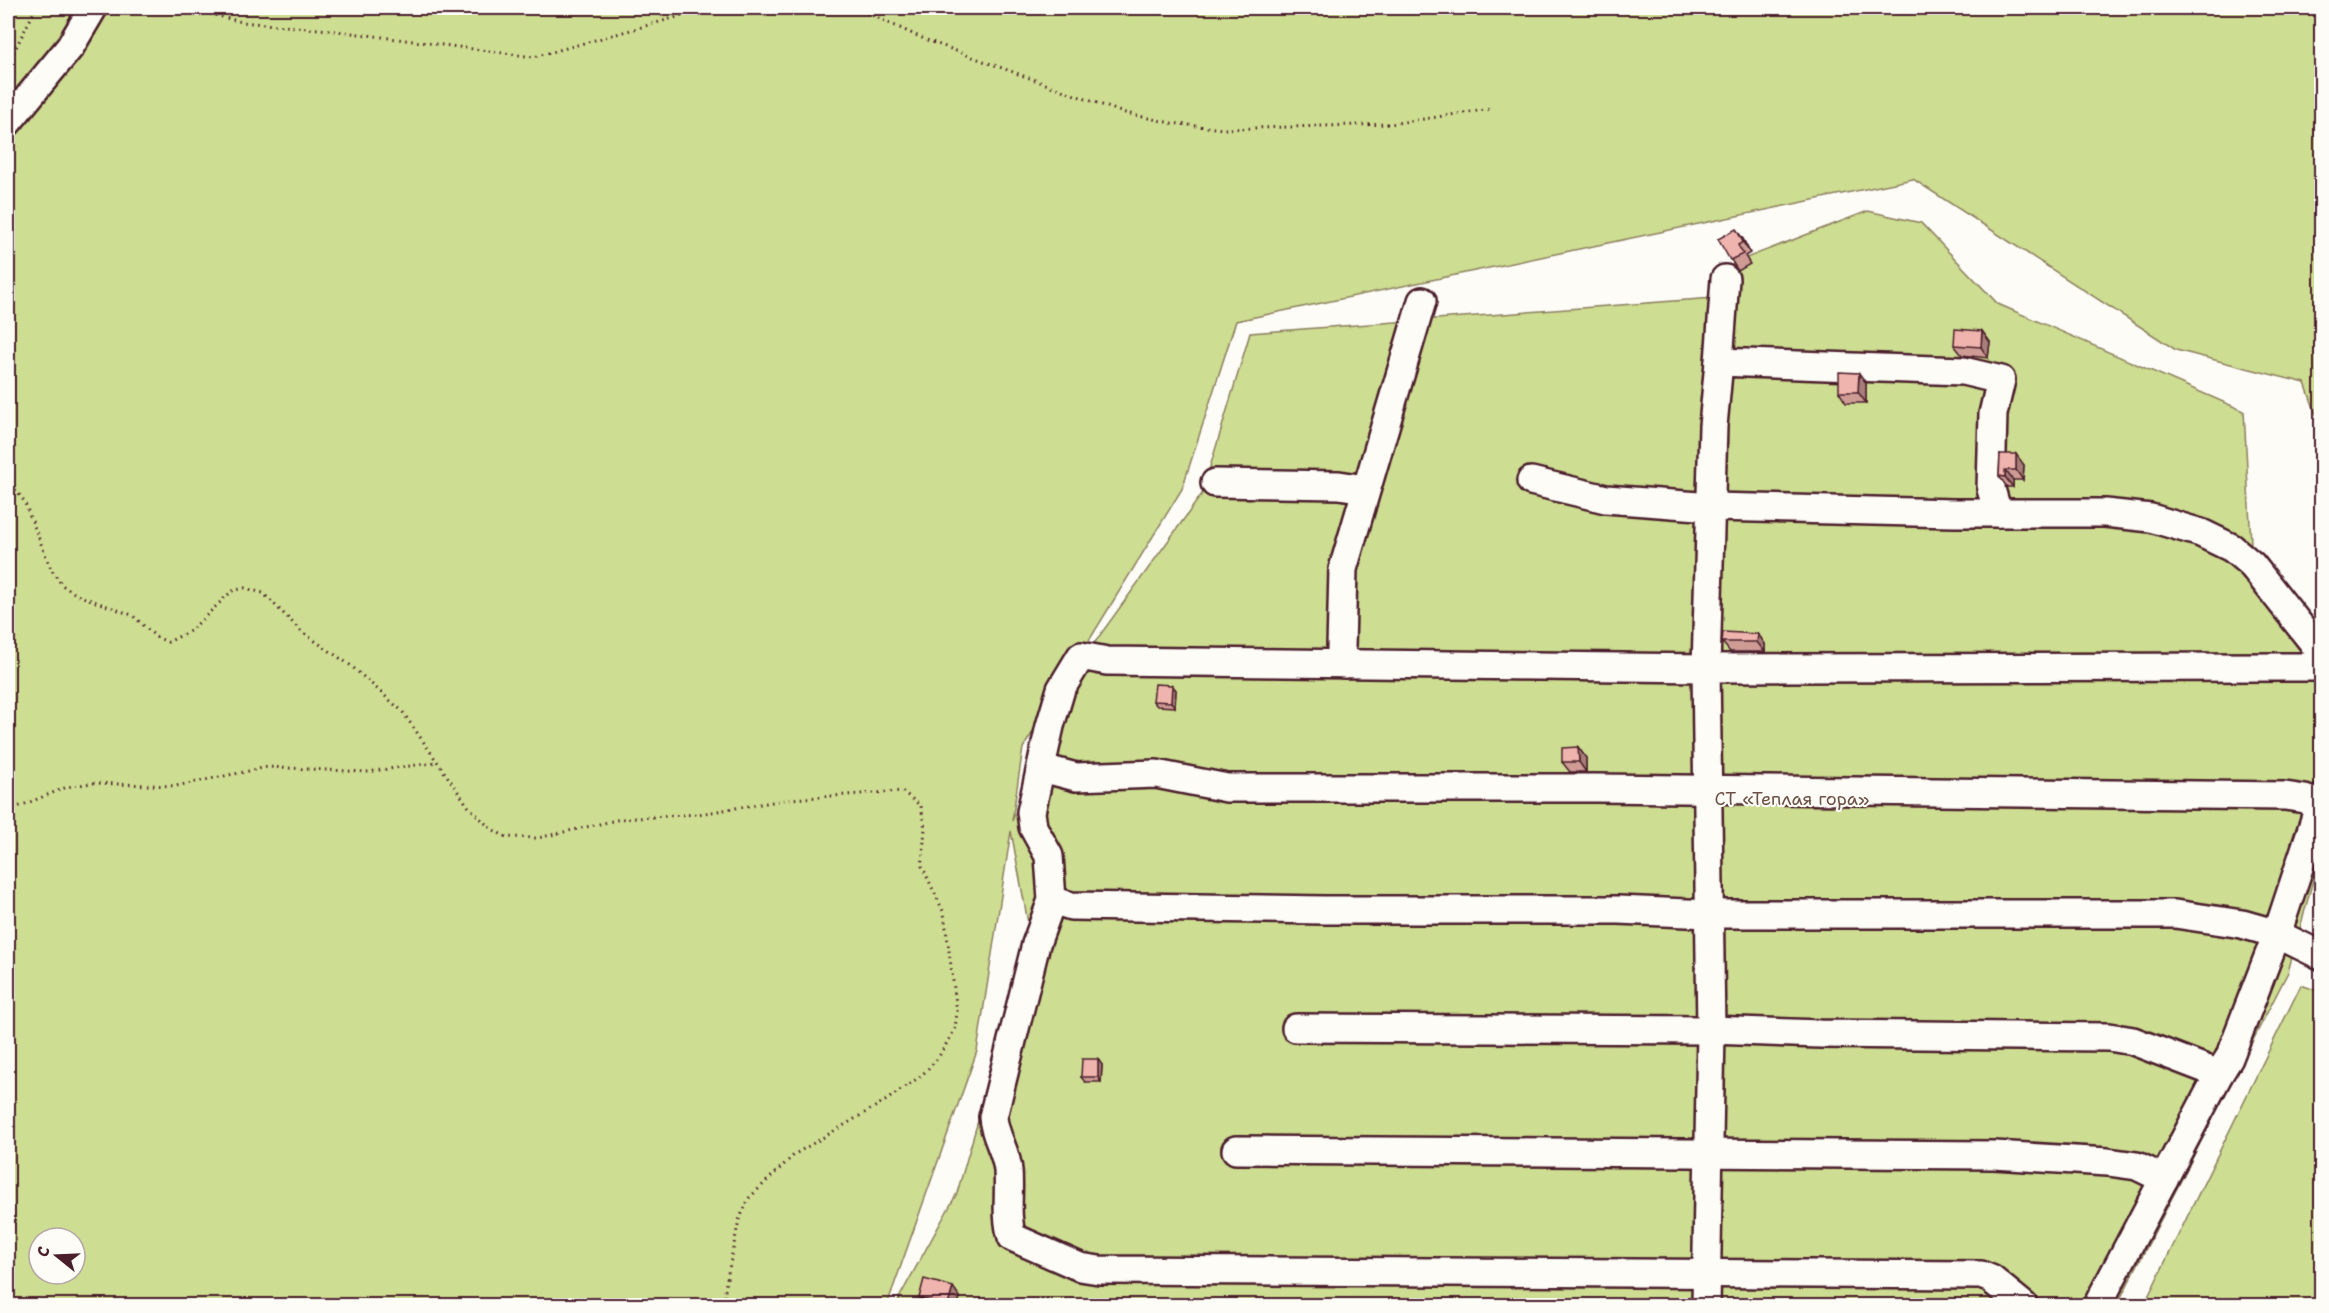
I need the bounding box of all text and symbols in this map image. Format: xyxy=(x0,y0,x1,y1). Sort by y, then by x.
park label: СТ «Теплая гора» xyxy=(1715,787,1869,811)
north arrow xyxy=(27,1226,87,1286)
text: С xyxy=(32,1243,55,1259)

